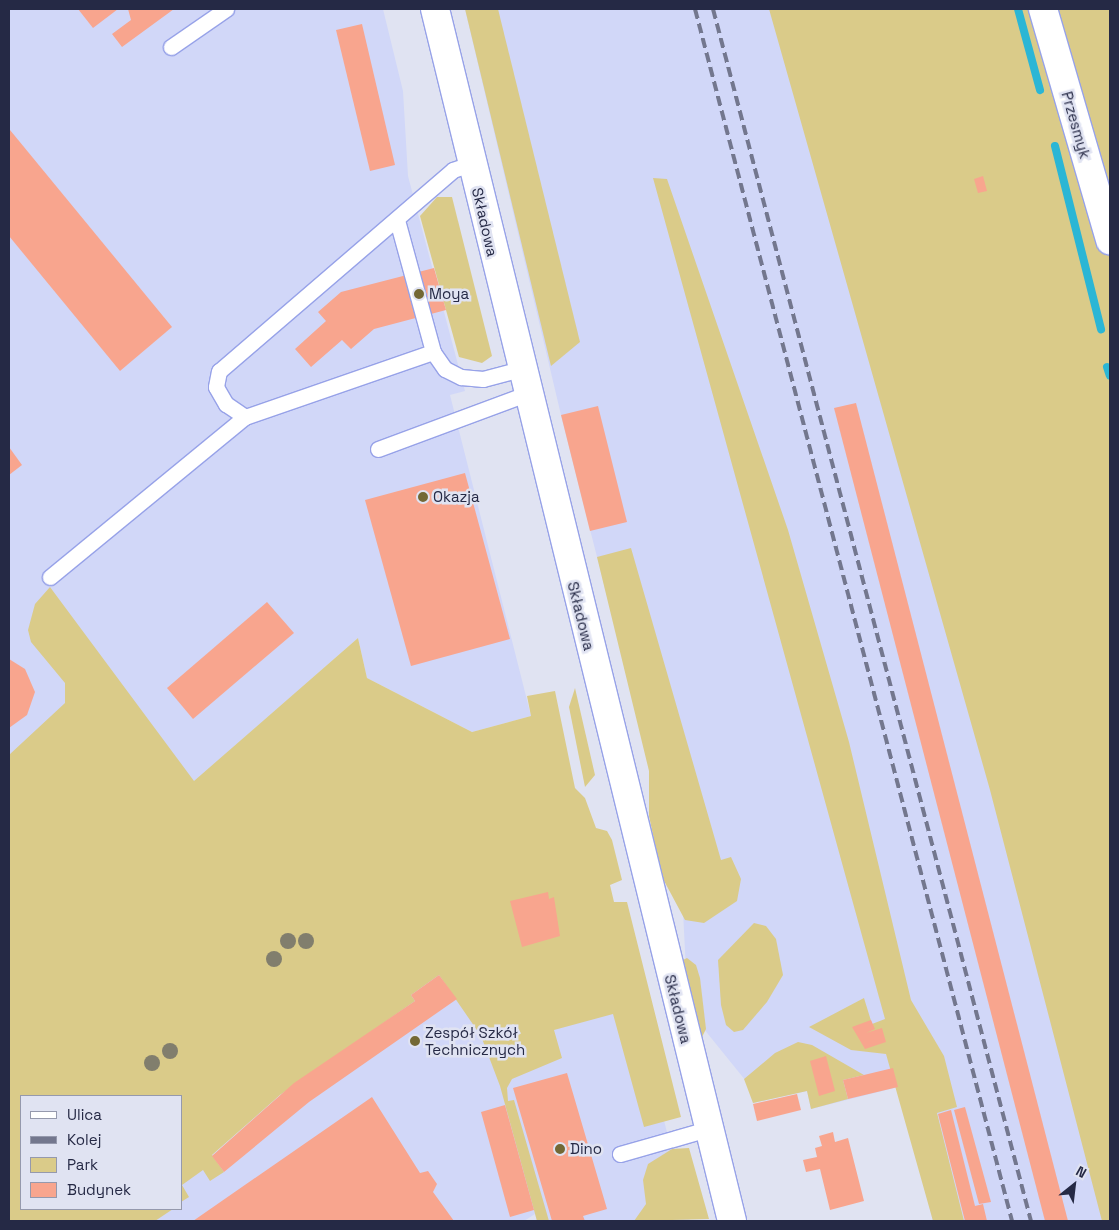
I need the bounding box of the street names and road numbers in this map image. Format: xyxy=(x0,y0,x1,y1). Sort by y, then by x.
street label: Przesmyk xyxy=(1058,89,1094,161)
street label: Składowa xyxy=(468,186,502,258)
street label: Składowa xyxy=(564,580,598,652)
street label: Składowa xyxy=(661,973,695,1045)

